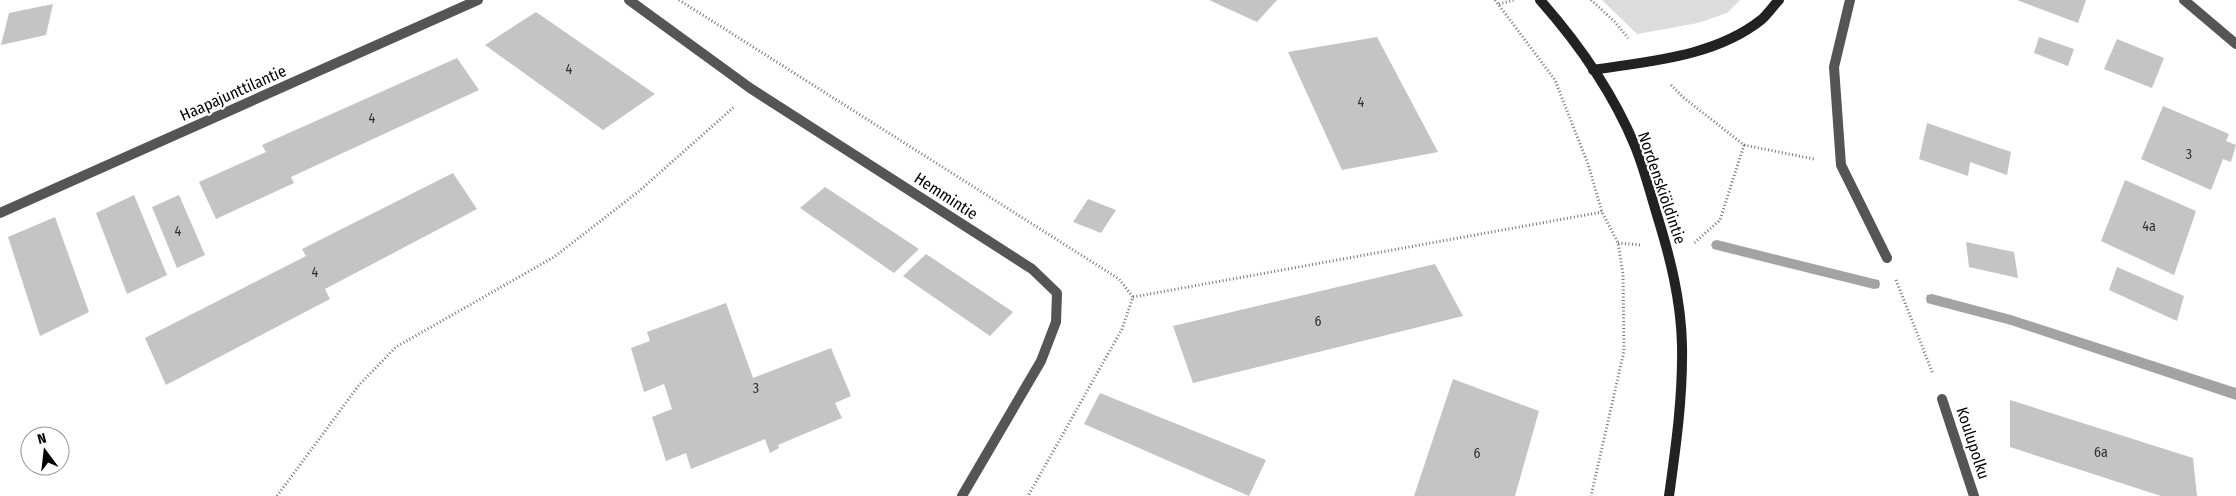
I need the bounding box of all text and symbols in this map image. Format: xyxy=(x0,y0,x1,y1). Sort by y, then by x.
street label: Haapajunttilantie xyxy=(177,61,289,125)
house number: 4 xyxy=(566,61,573,78)
house number: 4 xyxy=(1358,94,1365,111)
house number: 4 xyxy=(369,110,376,127)
street label: Nordenskiöldintie xyxy=(1634,129,1690,247)
house number: 3 xyxy=(2186,146,2192,163)
street label: Hemmintie xyxy=(911,168,981,224)
house number: 4a xyxy=(2142,218,2156,235)
house number: 4 xyxy=(175,223,182,240)
house number: 4 xyxy=(312,264,319,281)
house number: 6 xyxy=(1315,313,1322,330)
house number: 3 xyxy=(753,380,759,397)
street label: Koulupolku xyxy=(1952,405,1994,481)
north arrow xyxy=(20,426,70,476)
text: N xyxy=(36,430,48,448)
house number: 6a xyxy=(2094,444,2108,461)
house number: 6 xyxy=(1474,445,1481,462)

